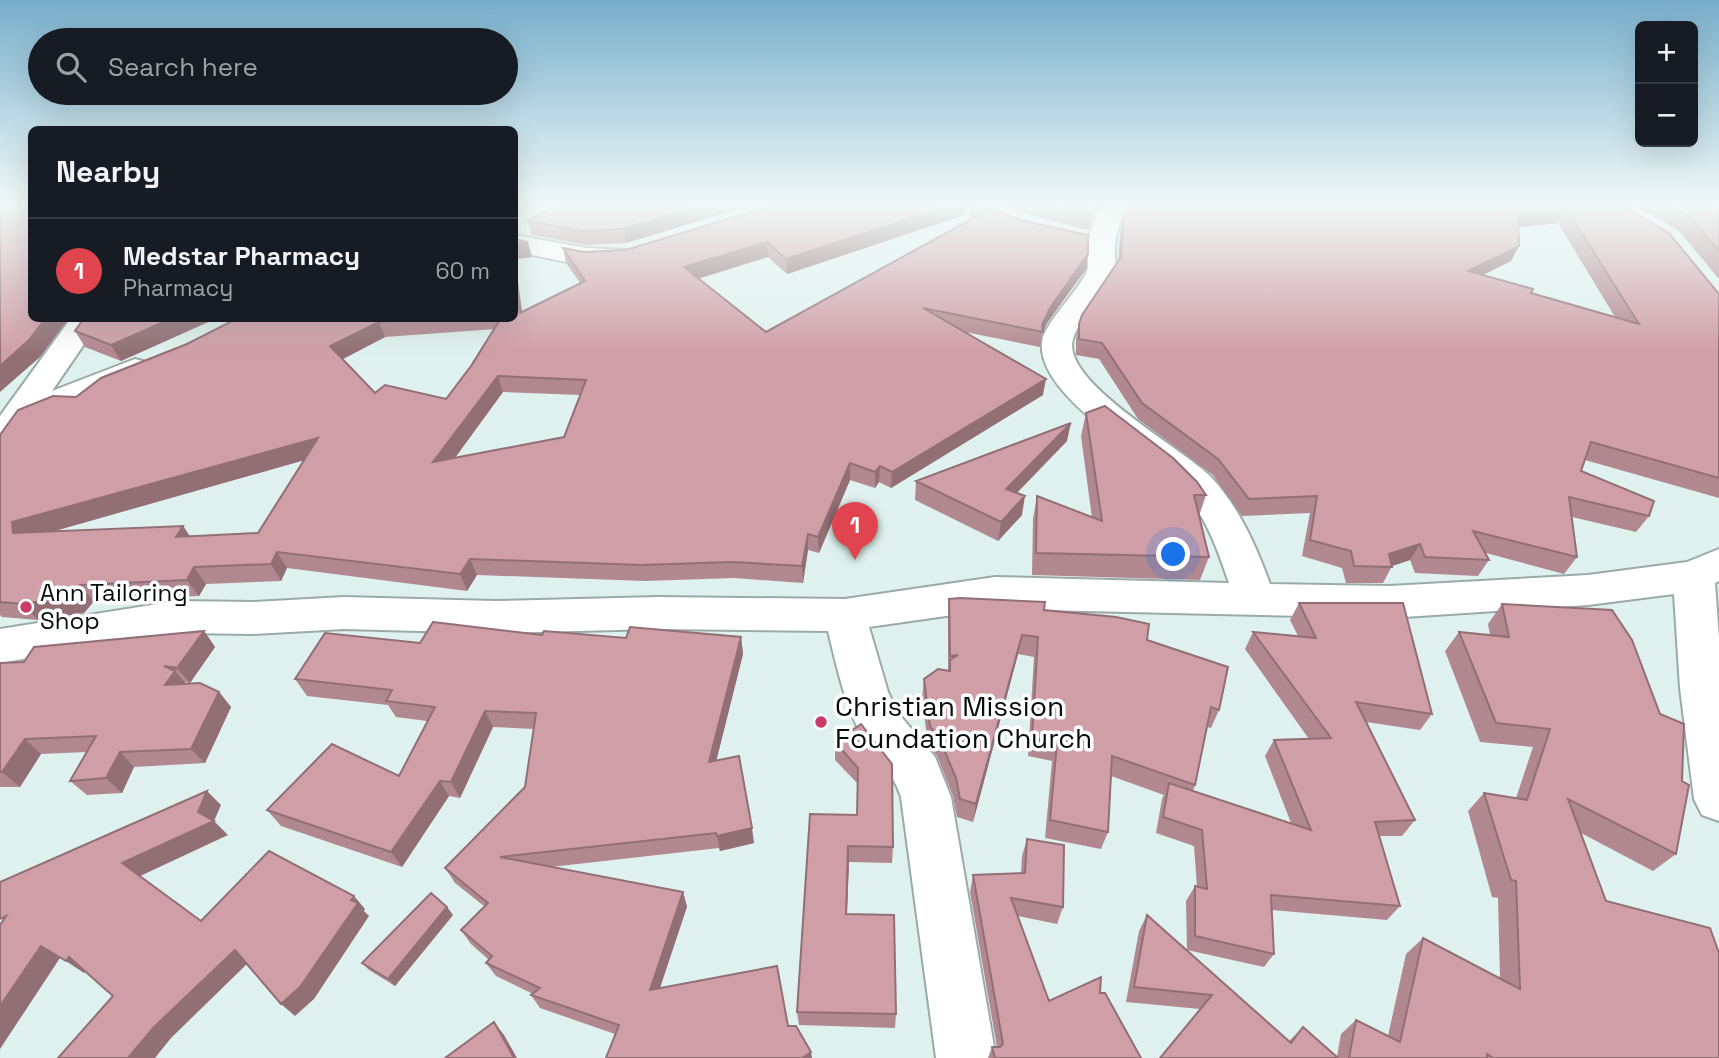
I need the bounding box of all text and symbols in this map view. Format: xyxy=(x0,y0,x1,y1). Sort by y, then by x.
map controls xyxy=(1635,21,1698,147)
button: + xyxy=(1635,21,1698,84)
search box xyxy=(28,28,518,105)
icon: search xyxy=(52,48,90,86)
text: Search here xyxy=(108,50,258,84)
button: − xyxy=(1635,84,1698,147)
text: Nearby xyxy=(56,152,160,191)
text: Medstar Pharmacy xyxy=(123,239,360,273)
text: 1 xyxy=(74,256,84,286)
text: 60 m xyxy=(435,256,490,286)
text: Pharmacy xyxy=(123,273,233,303)
pin: 1 xyxy=(832,502,878,560)
your location xyxy=(1156,537,1190,571)
place label: Ann Tailoring Shop xyxy=(40,577,188,636)
marker: Ann Tailoring Shop xyxy=(18,599,34,615)
place label: Christian Mission Foundation Church xyxy=(835,688,1092,756)
marker: Christian Mission Foundation Church xyxy=(813,714,829,730)

